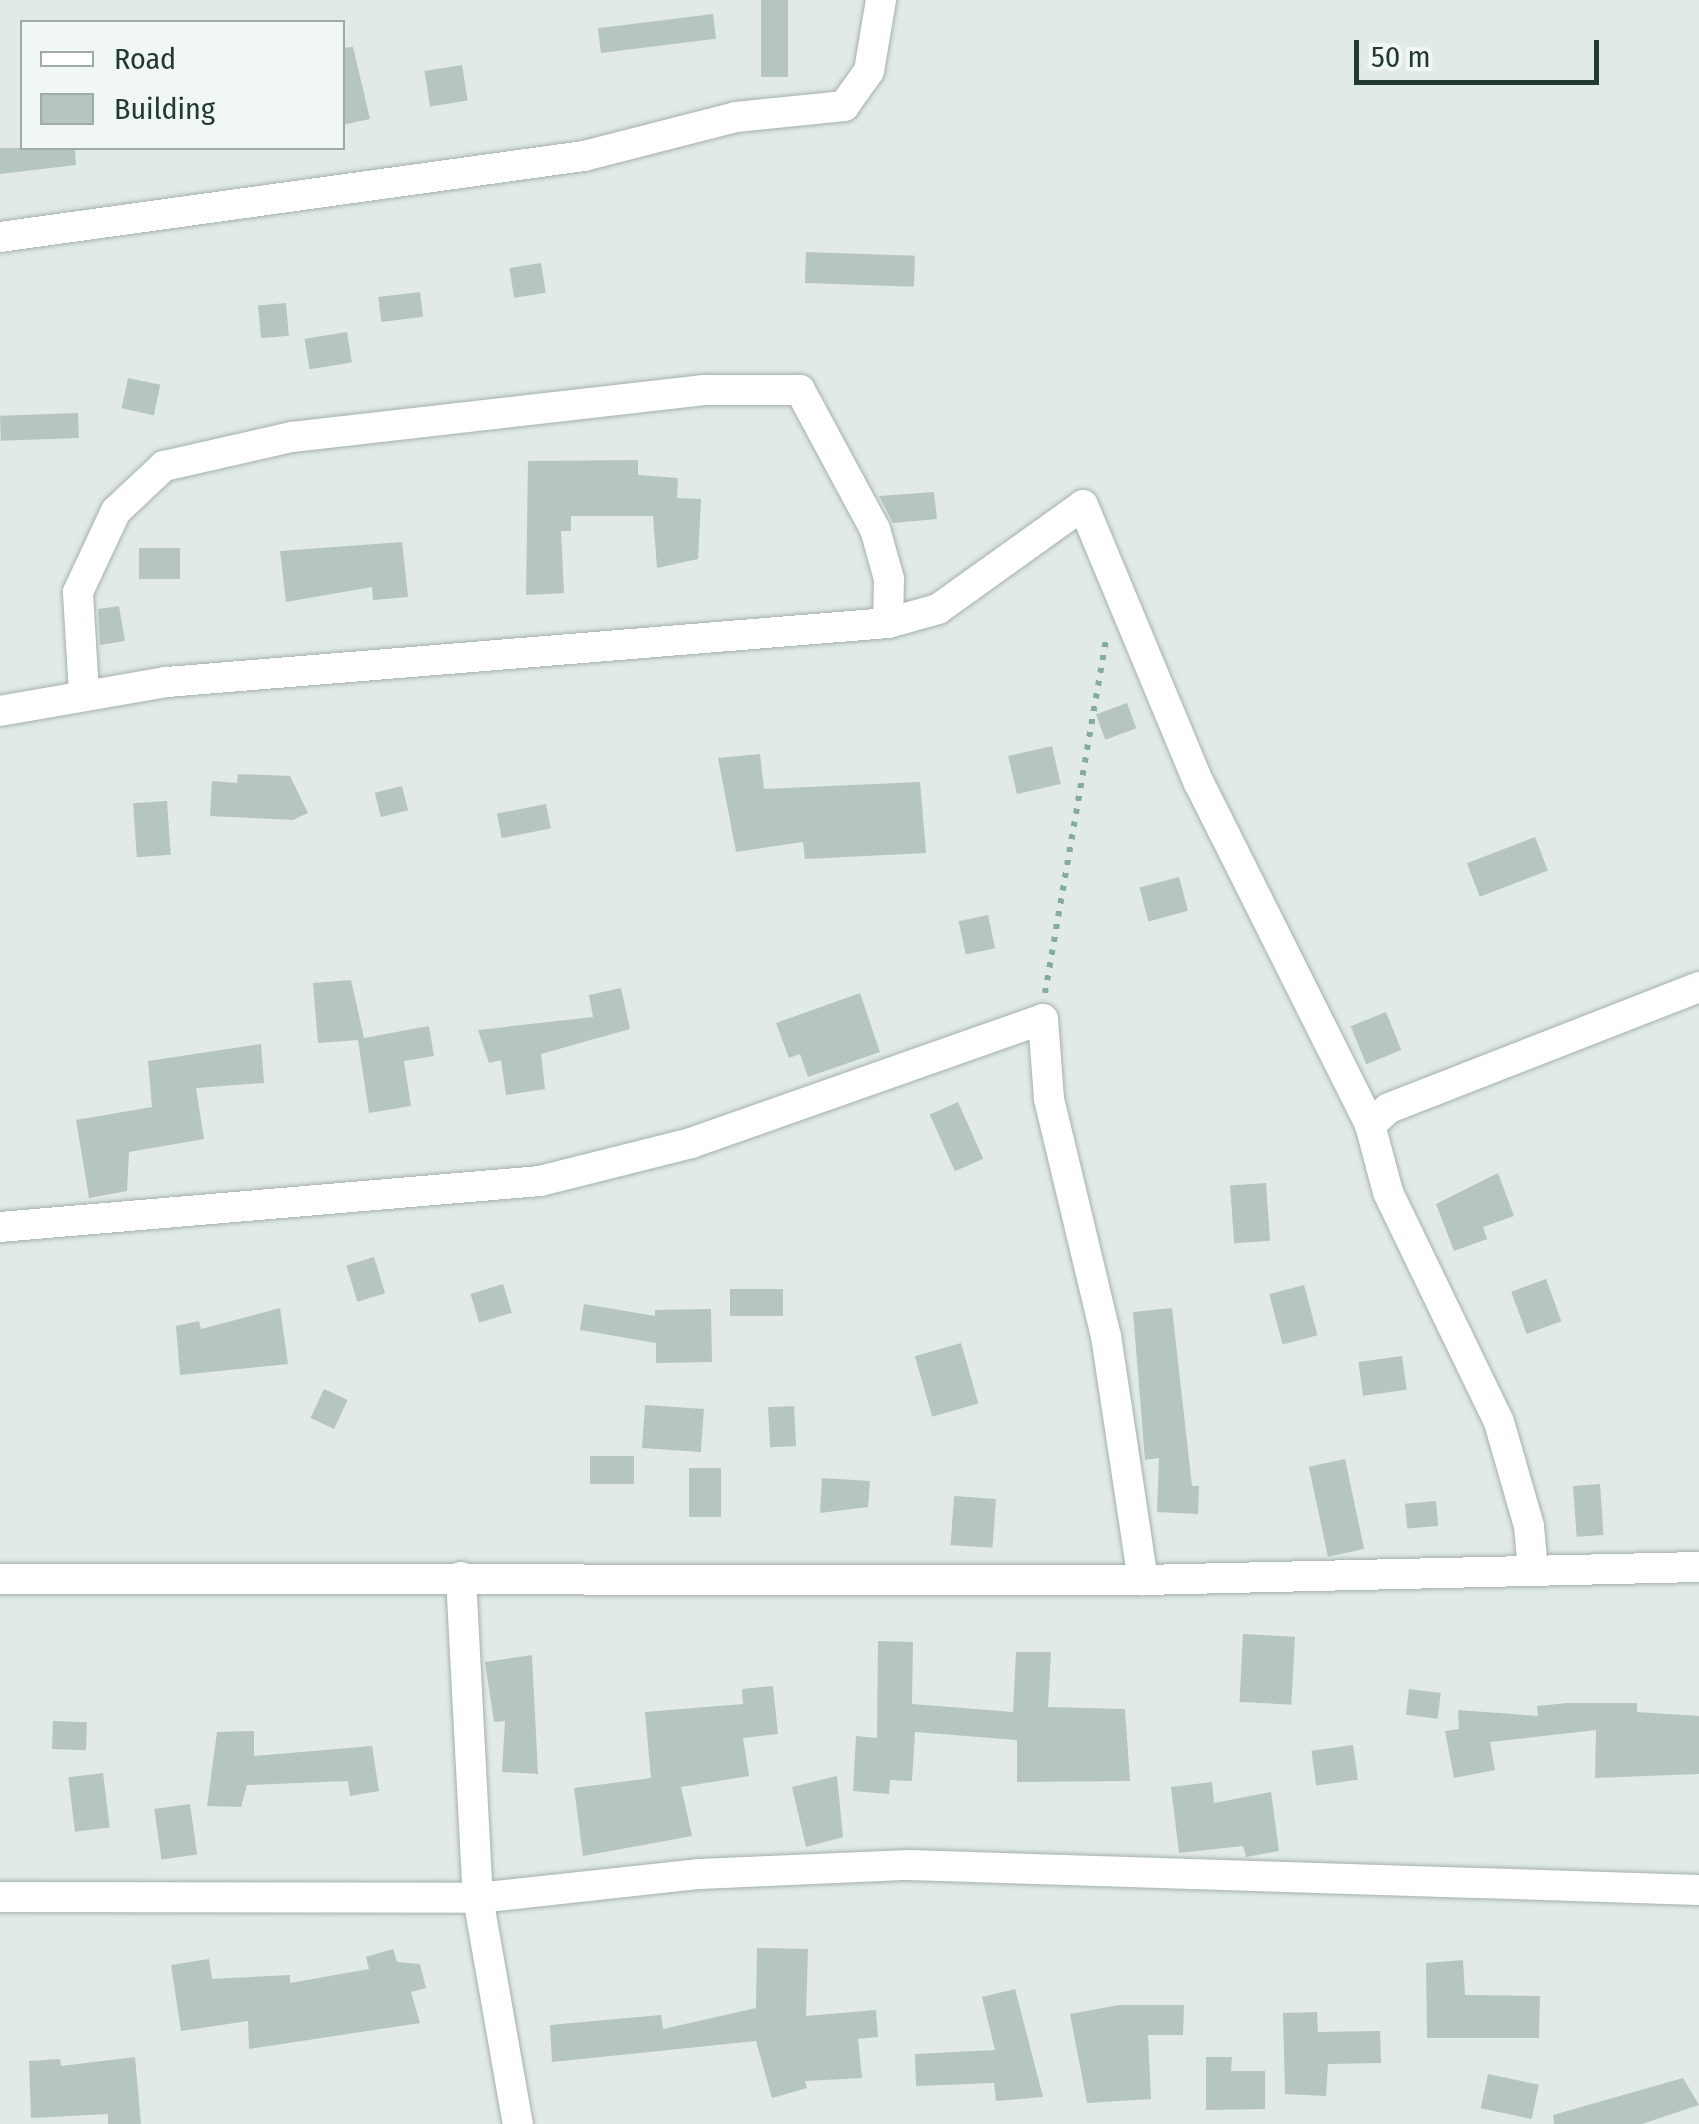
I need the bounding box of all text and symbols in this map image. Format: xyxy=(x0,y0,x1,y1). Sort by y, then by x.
legend xyxy=(20,20,345,150)
scale bar xyxy=(1359,20,1604,82)
text: 50 m xyxy=(1371,39,1431,75)
text: Road xyxy=(114,41,176,77)
text: Building xyxy=(114,91,215,127)

